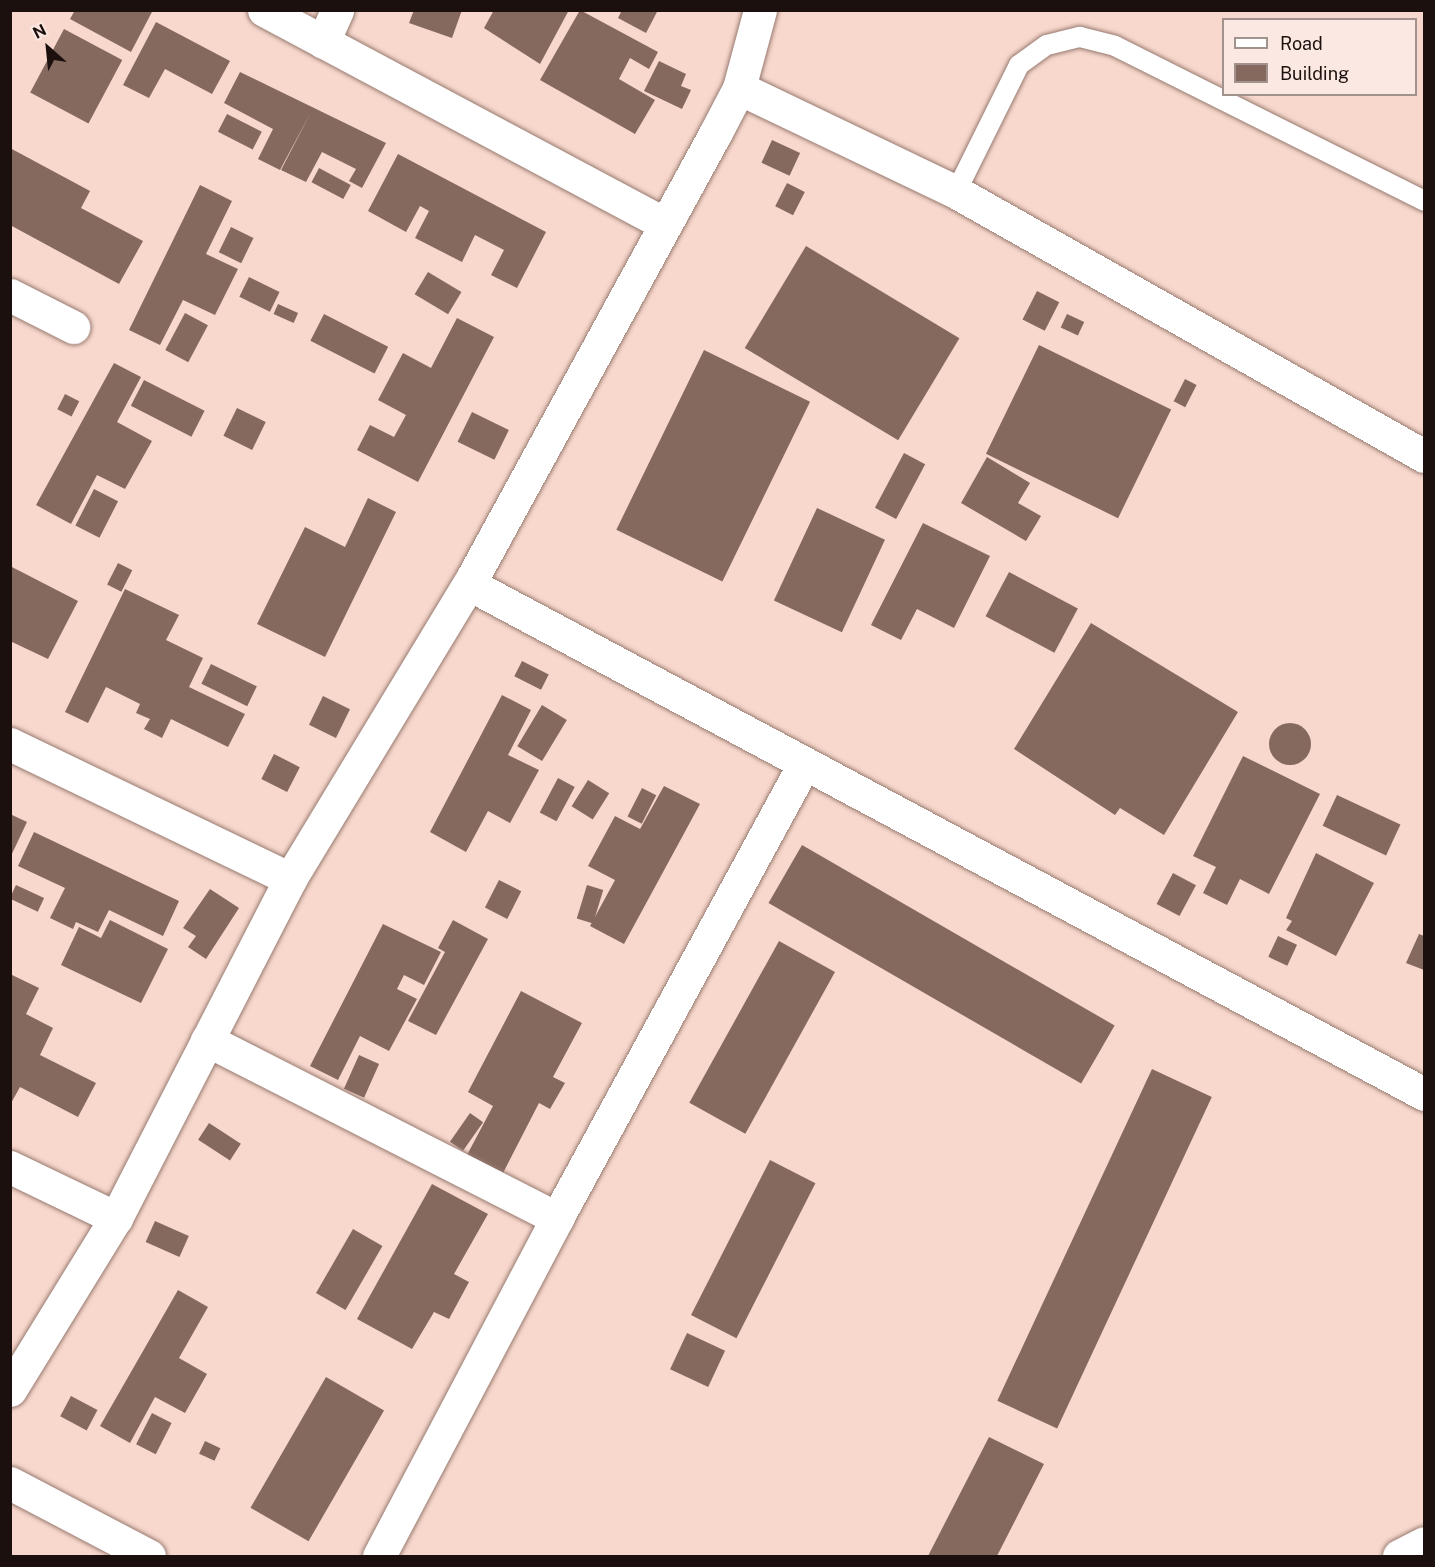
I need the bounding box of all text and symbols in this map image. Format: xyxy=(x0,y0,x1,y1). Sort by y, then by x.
north arrow xyxy=(18,18,78,78)
legend xyxy=(1222,18,1417,96)
text: N xyxy=(30,20,49,43)
text: Road xyxy=(1280,33,1323,54)
text: Building xyxy=(1280,63,1349,84)

